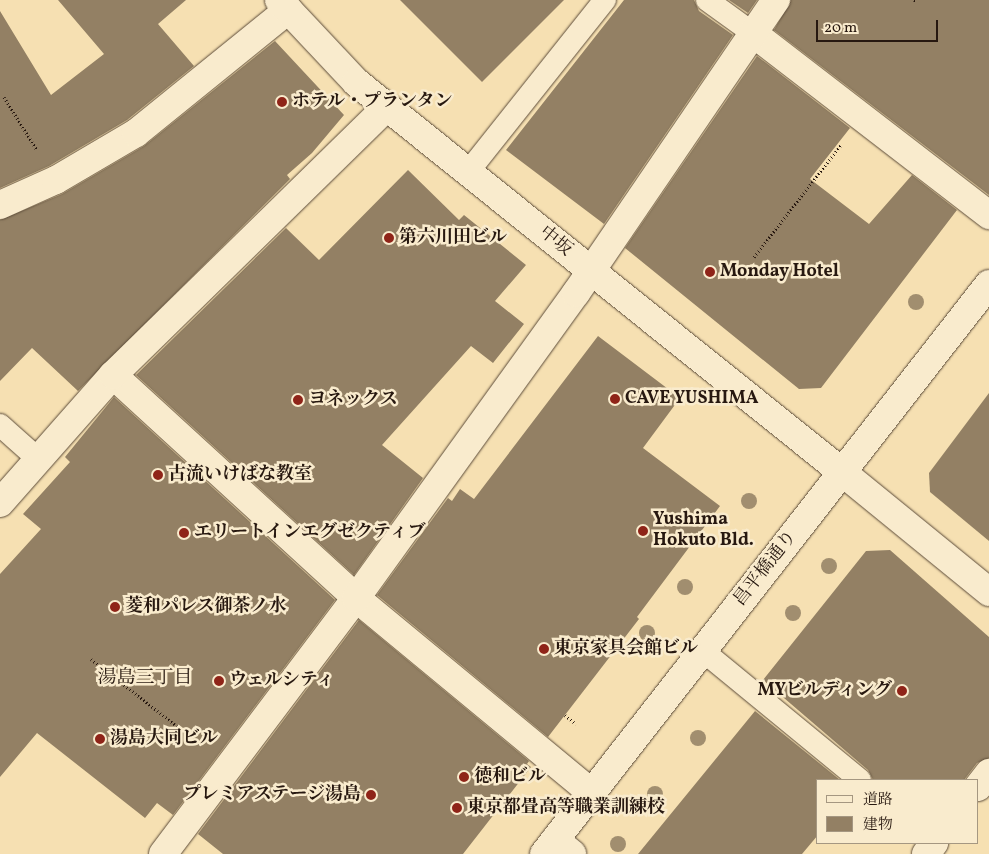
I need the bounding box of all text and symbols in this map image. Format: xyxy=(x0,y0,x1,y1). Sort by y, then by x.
scale bar xyxy=(819,10,942,42)
text: 20 m xyxy=(824,18,857,39)
place label: ホテル・プランタン xyxy=(292,91,454,113)
marker: ホテル・プランタン xyxy=(276,96,288,108)
street label: 中坂 xyxy=(534,222,576,262)
place label: 第六川田ビル xyxy=(399,227,507,249)
marker: 第六川田ビル xyxy=(383,232,395,244)
place label: Monday Hotel xyxy=(720,261,839,283)
marker: Monday Hotel xyxy=(704,266,716,278)
place label: CAVE YUSHIMA xyxy=(625,388,759,410)
place label: ヨネックス xyxy=(308,389,398,411)
marker: CAVE YUSHIMA xyxy=(609,393,621,405)
marker: ヨネックス xyxy=(292,394,304,406)
place label: 古流いけばな教室 xyxy=(168,464,312,486)
marker: 古流いけばな教室 xyxy=(152,469,164,481)
place label: Yushima Hokuto Bld. xyxy=(653,510,754,552)
place label: エリートインエグゼクティブ xyxy=(194,522,428,544)
marker: Yushima Hokuto Bld. xyxy=(637,525,649,537)
marker: エリートインエグゼクティブ xyxy=(178,527,190,539)
street label: 昌平橋通り xyxy=(730,527,802,611)
place label: 菱和パレス御茶ノ水 xyxy=(125,596,287,618)
marker: 菱和パレス御茶ノ水 xyxy=(109,601,121,613)
place label: 東京家具会館ビル xyxy=(554,638,698,660)
marker: 東京家具会館ビル xyxy=(538,643,550,655)
district label: 湯島三丁目 xyxy=(98,668,192,690)
place label: ウェルシティ xyxy=(229,670,337,692)
marker: ウェルシティ xyxy=(213,675,225,687)
place label: MYビルディング xyxy=(756,680,892,702)
marker: MYビルディング xyxy=(896,685,908,697)
place label: 湯島大同ビル xyxy=(110,728,218,750)
marker: 湯島大同ビル xyxy=(94,733,106,745)
place label: 徳和ビル xyxy=(474,766,546,788)
marker: 徳和ビル xyxy=(458,771,470,783)
legend xyxy=(816,779,979,844)
place label: プレミアステージ湯島 xyxy=(181,784,361,806)
marker: プレミアステージ湯島 xyxy=(365,789,377,801)
text: 道路 xyxy=(863,790,893,811)
place label: 東京都畳高等職業訓練校 xyxy=(467,797,665,819)
marker: 東京都畳高等職業訓練校 xyxy=(451,802,463,814)
text: 建物 xyxy=(863,815,893,836)

